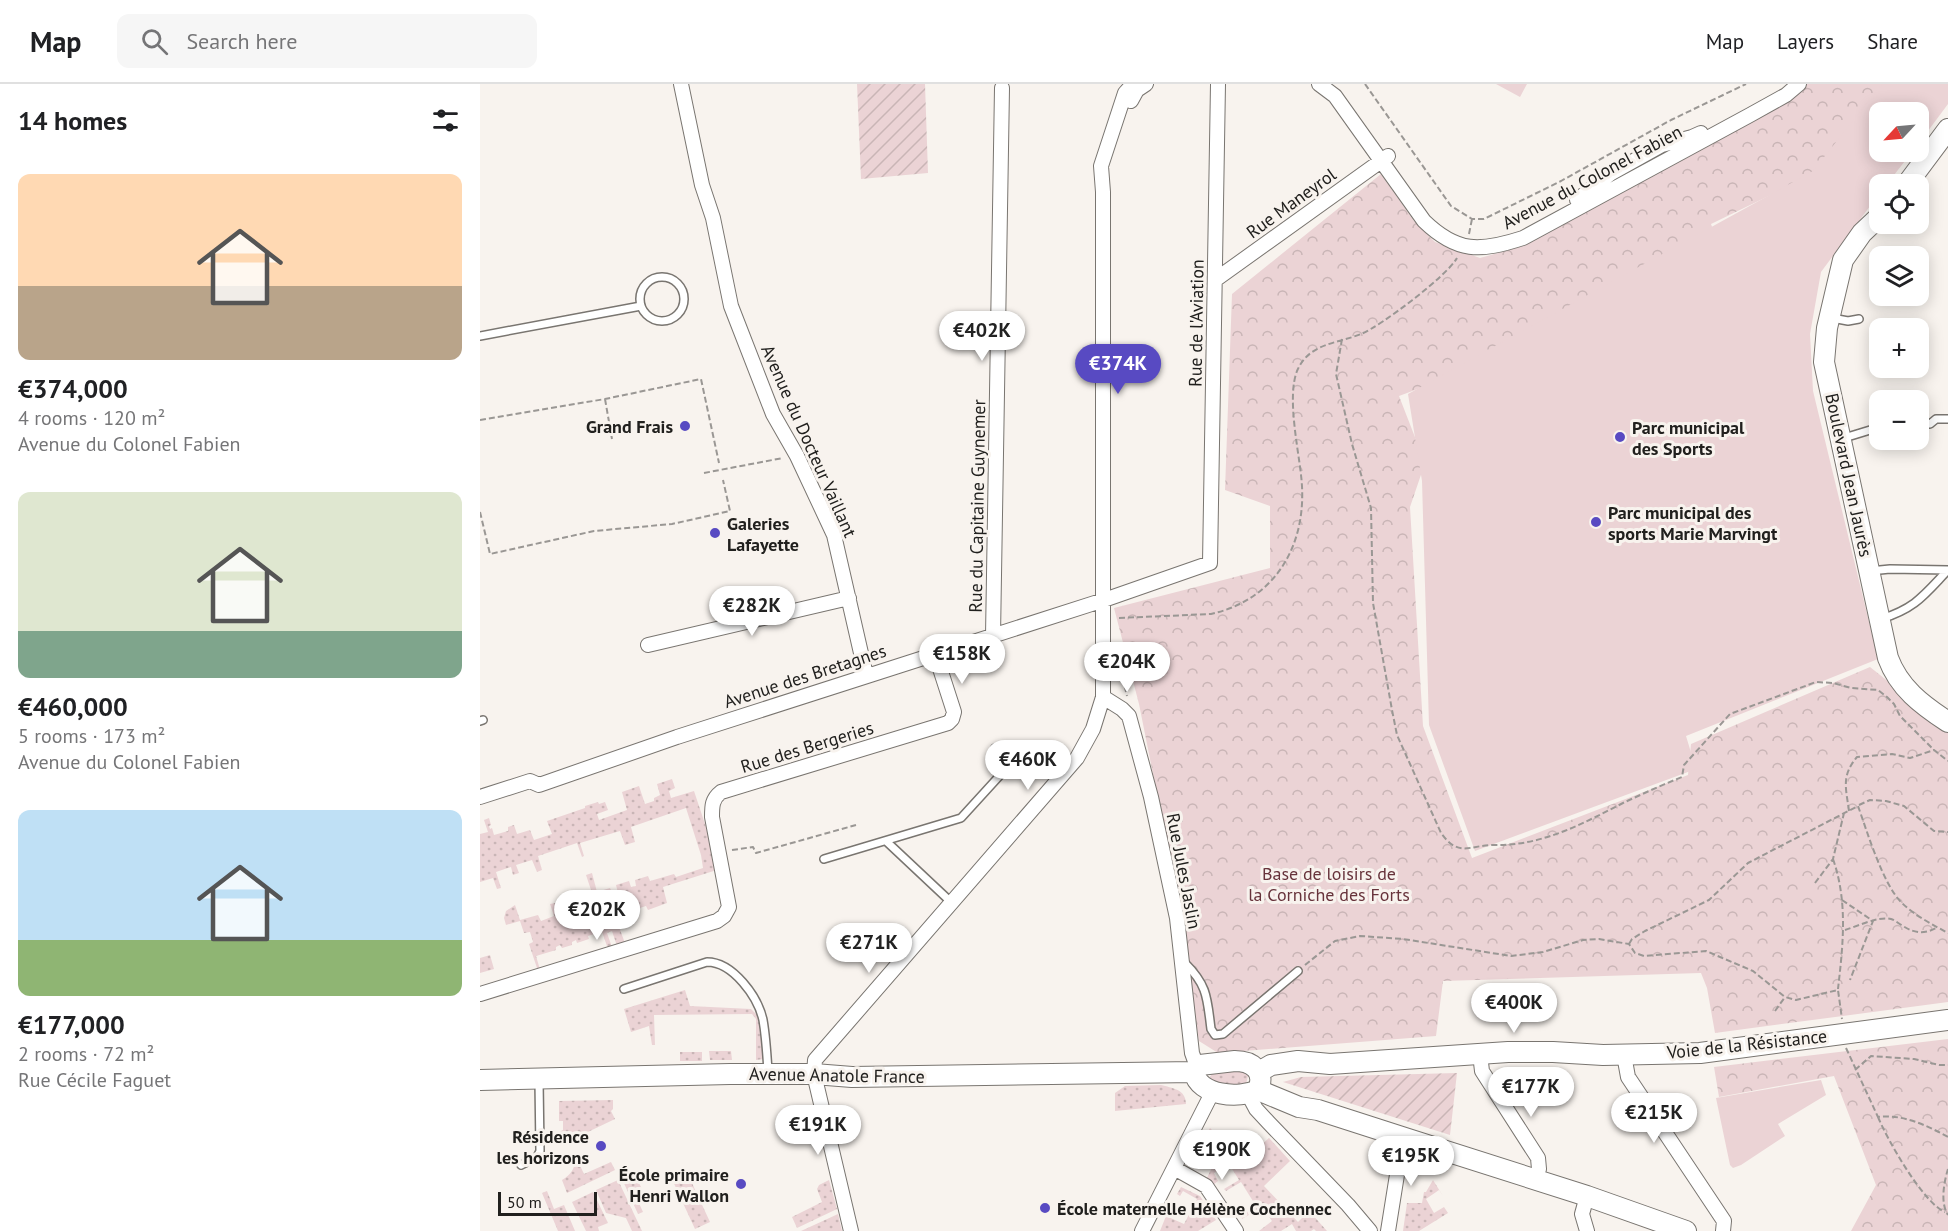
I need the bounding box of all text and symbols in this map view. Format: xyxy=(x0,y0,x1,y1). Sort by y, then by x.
search box xyxy=(117,14,537,68)
text: Map xyxy=(30,23,81,60)
icon: search xyxy=(138,25,171,58)
text: Search here xyxy=(186,27,297,55)
text: Map xyxy=(1706,28,1744,55)
text: Layers xyxy=(1777,28,1834,55)
text: Share xyxy=(1867,28,1918,55)
north arrow xyxy=(1869,102,1929,162)
map controls xyxy=(1869,102,1929,450)
text: 14 homes xyxy=(18,104,127,137)
icon: filters xyxy=(429,104,462,137)
street label: Avenue du Colonel Fabien xyxy=(1498,120,1686,234)
street label: Rue Maneyrol xyxy=(1242,162,1341,243)
button: locate xyxy=(1869,174,1929,234)
icon: home xyxy=(186,213,294,321)
button: layers xyxy=(1869,246,1929,306)
street label: Rue de l'Aviation xyxy=(1183,259,1209,387)
pin: €402K xyxy=(940,311,1024,362)
text: €402K xyxy=(953,317,1011,343)
button: + xyxy=(1869,318,1929,378)
street label: Avenue du Docteur Vaillant xyxy=(756,341,862,541)
pin: €374K xyxy=(1076,344,1160,395)
text: €374K xyxy=(1089,350,1147,376)
text: €374,000 xyxy=(18,372,128,405)
button: − xyxy=(1869,390,1929,450)
street label: Boulevard Jean Jaurès xyxy=(1820,391,1878,559)
street label: Rue du Capitaine Guynemer xyxy=(964,399,990,613)
text: 4 rooms · 120 m² xyxy=(18,405,165,431)
place label: Grand Frais xyxy=(586,415,673,438)
place label: Parc municipal des Sports xyxy=(1632,416,1745,460)
marker: Grand Frais xyxy=(678,419,692,433)
marker: Parc municipal des Sports xyxy=(1613,430,1627,444)
text: Avenue du Colonel Fabien xyxy=(18,431,240,457)
place label: Parc municipal des sports Marie Marvingt xyxy=(1608,501,1778,545)
place label: Galeries Lafayette xyxy=(727,512,799,556)
marker: Parc municipal des sports Marie Marvingt xyxy=(1589,515,1603,529)
marker: Galeries Lafayette xyxy=(708,526,722,540)
icon: home xyxy=(186,531,294,639)
pin: €282K xyxy=(710,586,794,637)
text: €282K xyxy=(723,592,781,618)
pin: €158K xyxy=(920,634,1004,685)
street label: Avenue des Bretagnes xyxy=(721,639,889,713)
text: €158K xyxy=(933,640,991,666)
pin: €204K xyxy=(1085,642,1169,693)
text: €204K xyxy=(1098,648,1156,674)
text: €460,000 xyxy=(18,690,128,723)
street label: Rue des Bergeries xyxy=(738,716,876,778)
text: 5 rooms · 173 m² xyxy=(18,723,165,749)
pin: €460K xyxy=(986,740,1070,791)
text: €460K xyxy=(999,746,1057,772)
text: Avenue du Colonel Fabien xyxy=(18,749,240,775)
street label: Rue Jules Jaslin xyxy=(1161,811,1207,931)
icon: home xyxy=(186,849,294,957)
park label: Base de loisirs de la Corniche des Forts xyxy=(1248,862,1410,906)
pin: €202K xyxy=(555,890,639,941)
text: €202K xyxy=(568,896,626,922)
pin: €271K xyxy=(827,923,911,974)
text: €271K xyxy=(840,929,898,955)
pin: €400K xyxy=(1472,983,1556,1034)
text: €400K xyxy=(1485,989,1543,1015)
text: €177,000 xyxy=(18,1008,125,1041)
street label: Voie de la Résistance xyxy=(1665,1024,1828,1064)
text: 2 rooms · 72 m² xyxy=(18,1041,154,1067)
street label: Avenue Anatole France xyxy=(749,1062,925,1088)
text: Rue Cécile Faguet xyxy=(18,1067,171,1093)
pin: €177K xyxy=(1489,1067,1573,1118)
text: €177K xyxy=(1502,1073,1560,1099)
pin: €215K xyxy=(1612,1093,1696,1144)
text: €215K xyxy=(1625,1099,1683,1125)
pin: €191K xyxy=(776,1105,860,1156)
text: €191K xyxy=(789,1111,847,1137)
place label: Résidence les horizons xyxy=(497,1125,589,1169)
pin: €190K xyxy=(1180,1130,1264,1181)
text: €190K xyxy=(1193,1136,1251,1162)
pin: €195K xyxy=(1369,1136,1453,1187)
marker: Résidence les horizons xyxy=(594,1139,608,1153)
text: €195K xyxy=(1382,1142,1440,1168)
place label: École primaire Henri Wallon xyxy=(619,1163,729,1207)
marker: École primaire Henri Wallon xyxy=(734,1177,748,1191)
scale bar xyxy=(498,1189,597,1216)
text: 50 m xyxy=(507,1192,542,1212)
place label: École maternelle Hélène Cochennec xyxy=(1057,1197,1332,1220)
marker: École maternelle Hélène Cochennec xyxy=(1038,1201,1052,1215)

